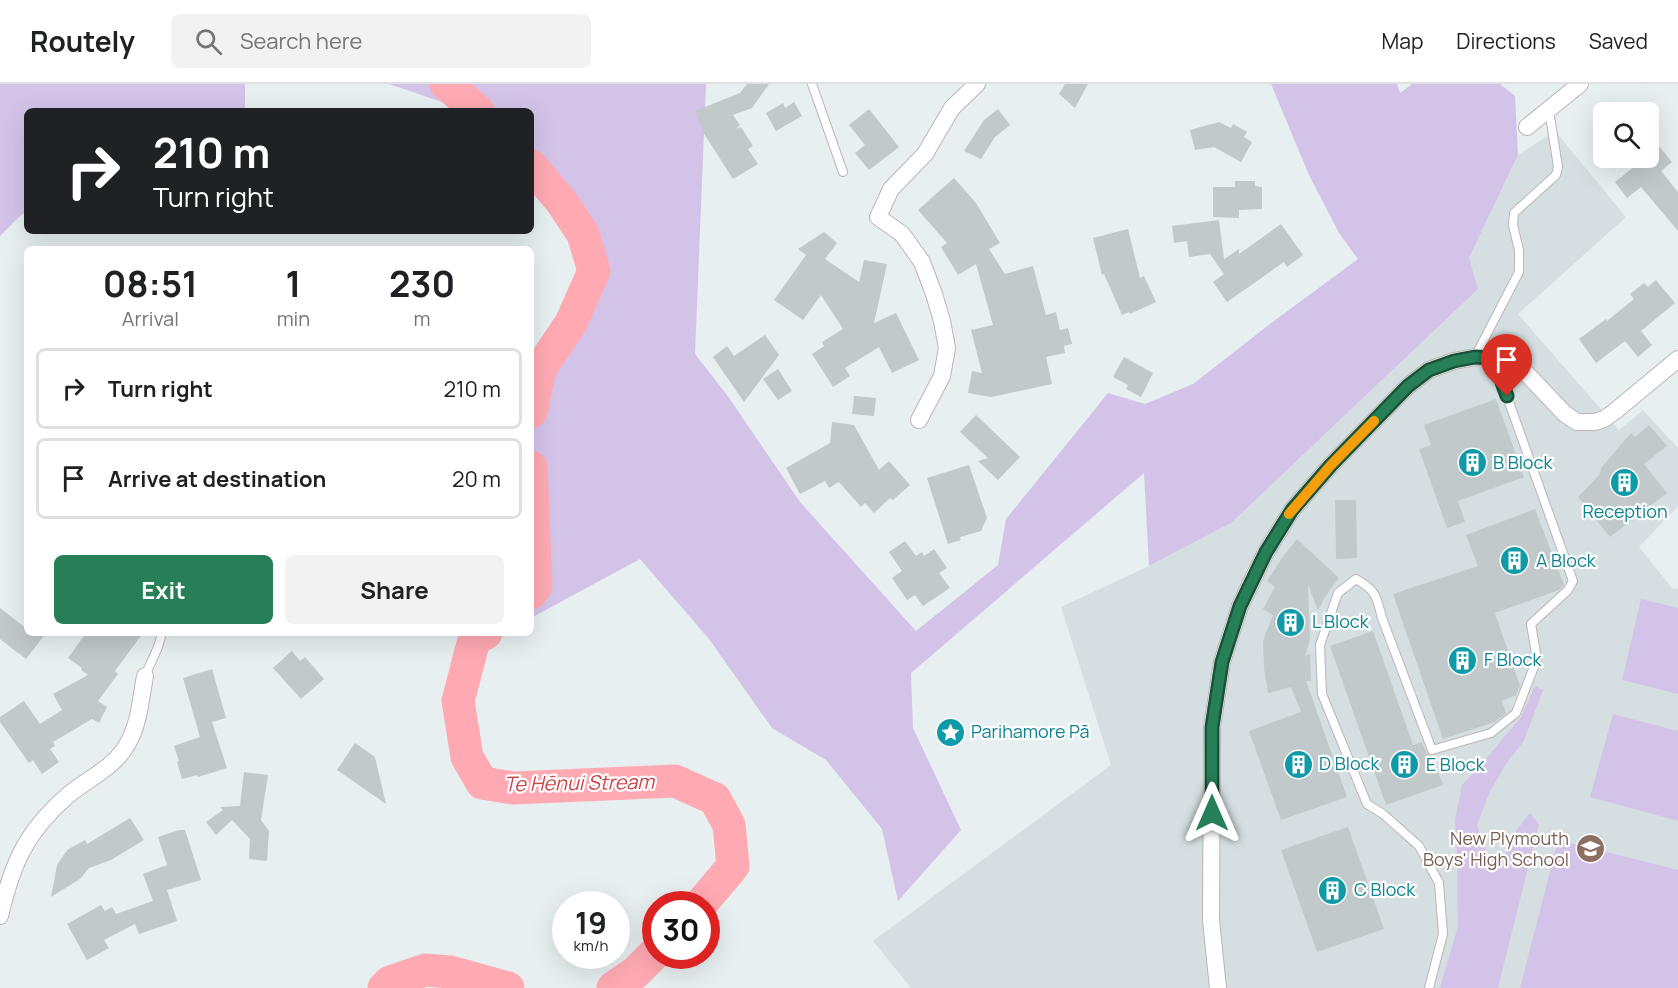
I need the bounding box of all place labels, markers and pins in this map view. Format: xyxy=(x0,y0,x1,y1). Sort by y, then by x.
pin xyxy=(1481,334,1532,396)
building icon: B Block xyxy=(1456,447,1488,479)
place label: B Block xyxy=(1493,450,1553,474)
building icon: Reception xyxy=(1609,467,1641,499)
place label: Reception xyxy=(1582,499,1668,523)
building icon: A Block xyxy=(1499,545,1531,577)
place label: A Block xyxy=(1536,548,1597,572)
building icon: L Block xyxy=(1275,606,1307,638)
place label: L Block xyxy=(1312,609,1370,633)
building icon: F Block xyxy=(1447,644,1479,676)
place label: F Block xyxy=(1484,647,1543,671)
place icon: Parihamore Pā xyxy=(934,716,966,748)
place label: Parihamore Pā xyxy=(971,719,1090,743)
building icon: D Block xyxy=(1282,748,1314,780)
building icon: E Block xyxy=(1389,749,1421,781)
place label: D Block xyxy=(1319,751,1381,775)
place label: E Block xyxy=(1426,752,1486,776)
place label: New Plymouth Boys' High School xyxy=(1423,826,1569,871)
school or university icon: New Plymouth Boys' High School xyxy=(1574,833,1606,865)
building icon: C Block xyxy=(1317,874,1349,906)
place label: C Block xyxy=(1354,877,1416,901)

